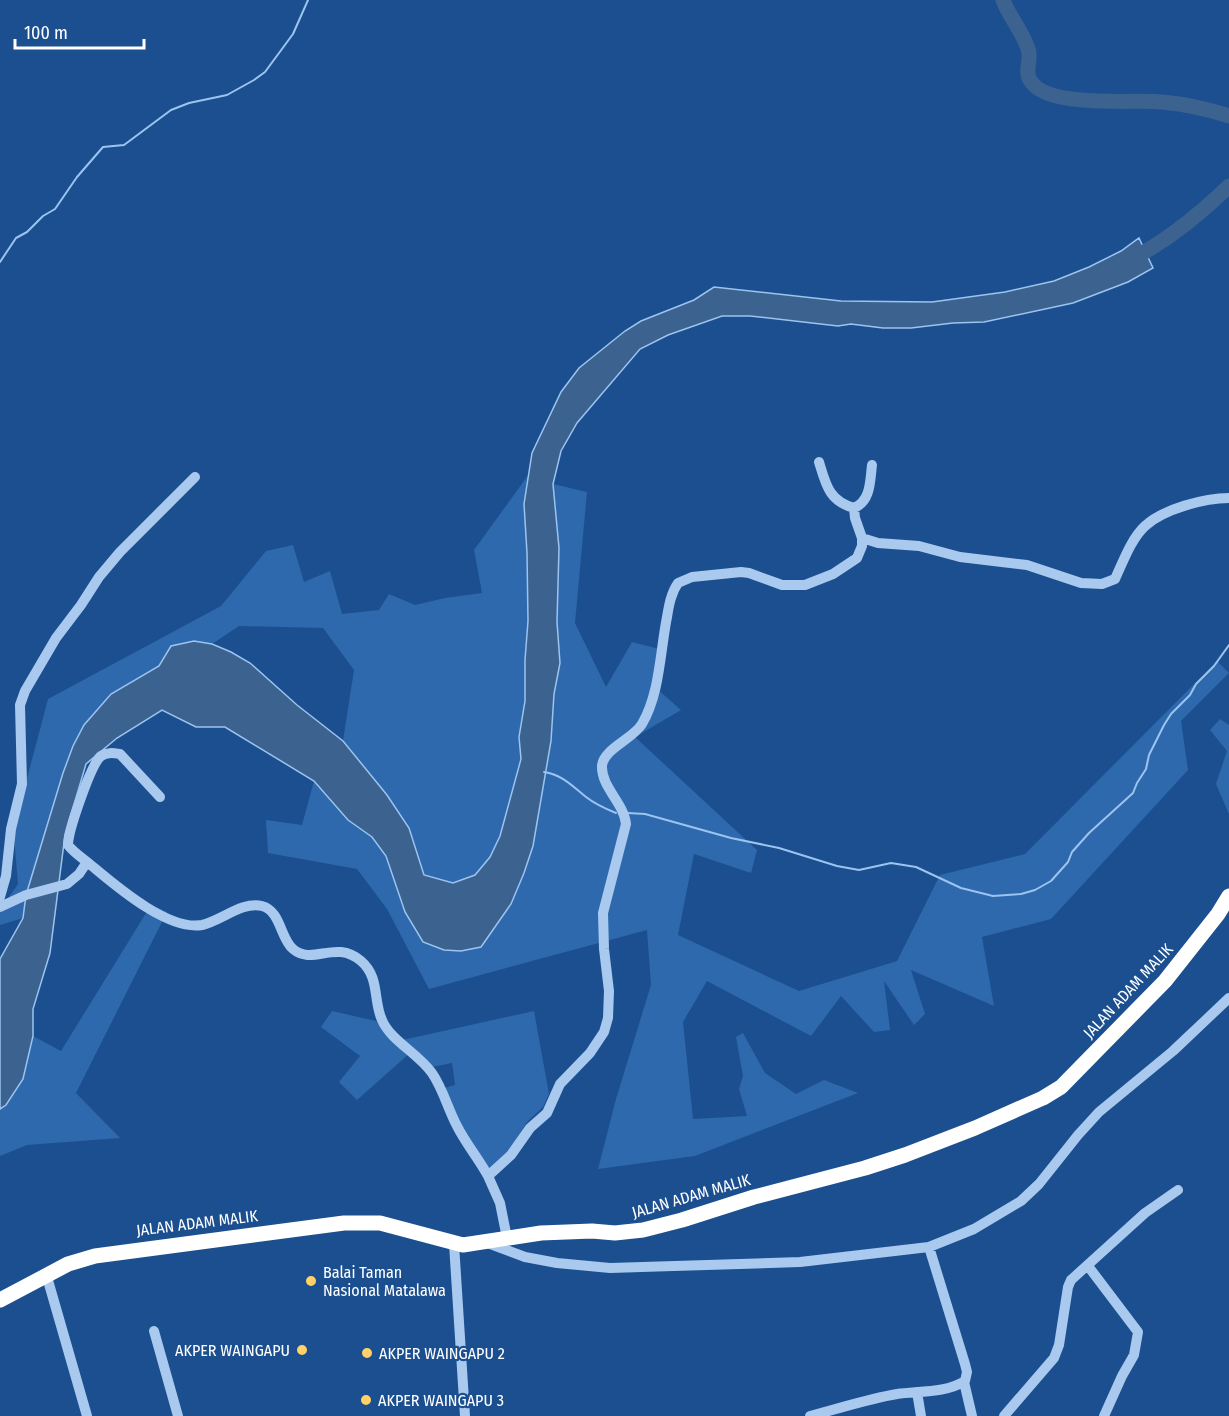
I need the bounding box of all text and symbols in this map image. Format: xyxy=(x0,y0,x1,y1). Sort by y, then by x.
scale bar xyxy=(15,12,144,50)
text: 100 m xyxy=(24,22,68,44)
street label: JALAN ADAM MALIK xyxy=(1079,939,1177,1042)
street label: JALAN ADAM MALIK xyxy=(630,1170,753,1222)
street label: JALAN ADAM MALIK xyxy=(135,1206,259,1240)
place label: Balai Taman Nasional Matalawa xyxy=(323,1263,446,1300)
marker: Balai Taman Nasional Matalawa xyxy=(304,1274,318,1288)
place label: AKPER WAINGAPU xyxy=(175,1341,290,1360)
marker: AKPER WAINGAPU xyxy=(295,1343,309,1357)
place label: AKPER WAINGAPU 2 xyxy=(379,1344,505,1363)
marker: AKPER WAINGAPU 2 xyxy=(360,1346,374,1360)
place label: AKPER WAINGAPU 3 xyxy=(378,1391,504,1410)
marker: AKPER WAINGAPU 3 xyxy=(359,1393,373,1407)

